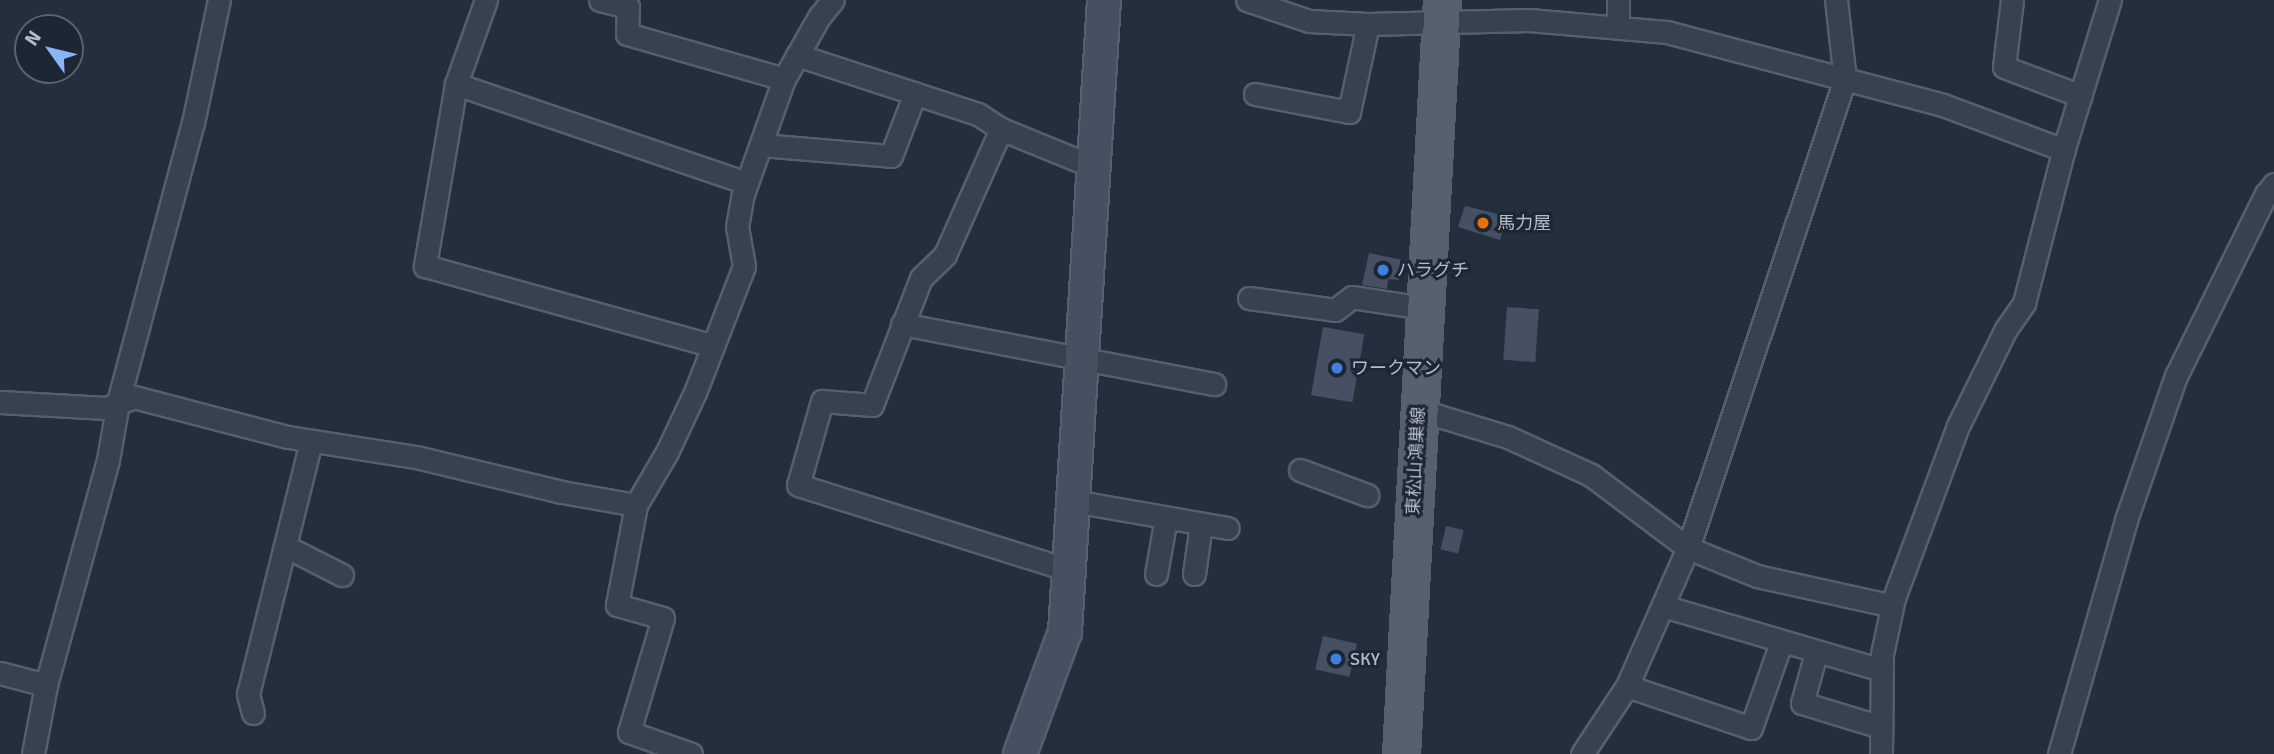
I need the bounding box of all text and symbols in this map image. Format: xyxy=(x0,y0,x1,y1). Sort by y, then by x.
north arrow xyxy=(14,14,84,84)
text: N xyxy=(20,26,47,51)
place label: 馬力屋 xyxy=(1497,212,1551,234)
marker: 馬力屋 xyxy=(1475,215,1491,231)
place label: ハラグチ xyxy=(1397,259,1469,281)
marker: ハラグチ xyxy=(1375,262,1391,278)
place label: ワークマン xyxy=(1351,357,1441,379)
marker: ワークマン xyxy=(1329,360,1345,376)
street label: 東松山鴻巣線 xyxy=(1402,407,1430,515)
place label: SKY xyxy=(1350,648,1380,670)
marker: SKY xyxy=(1328,651,1344,667)

